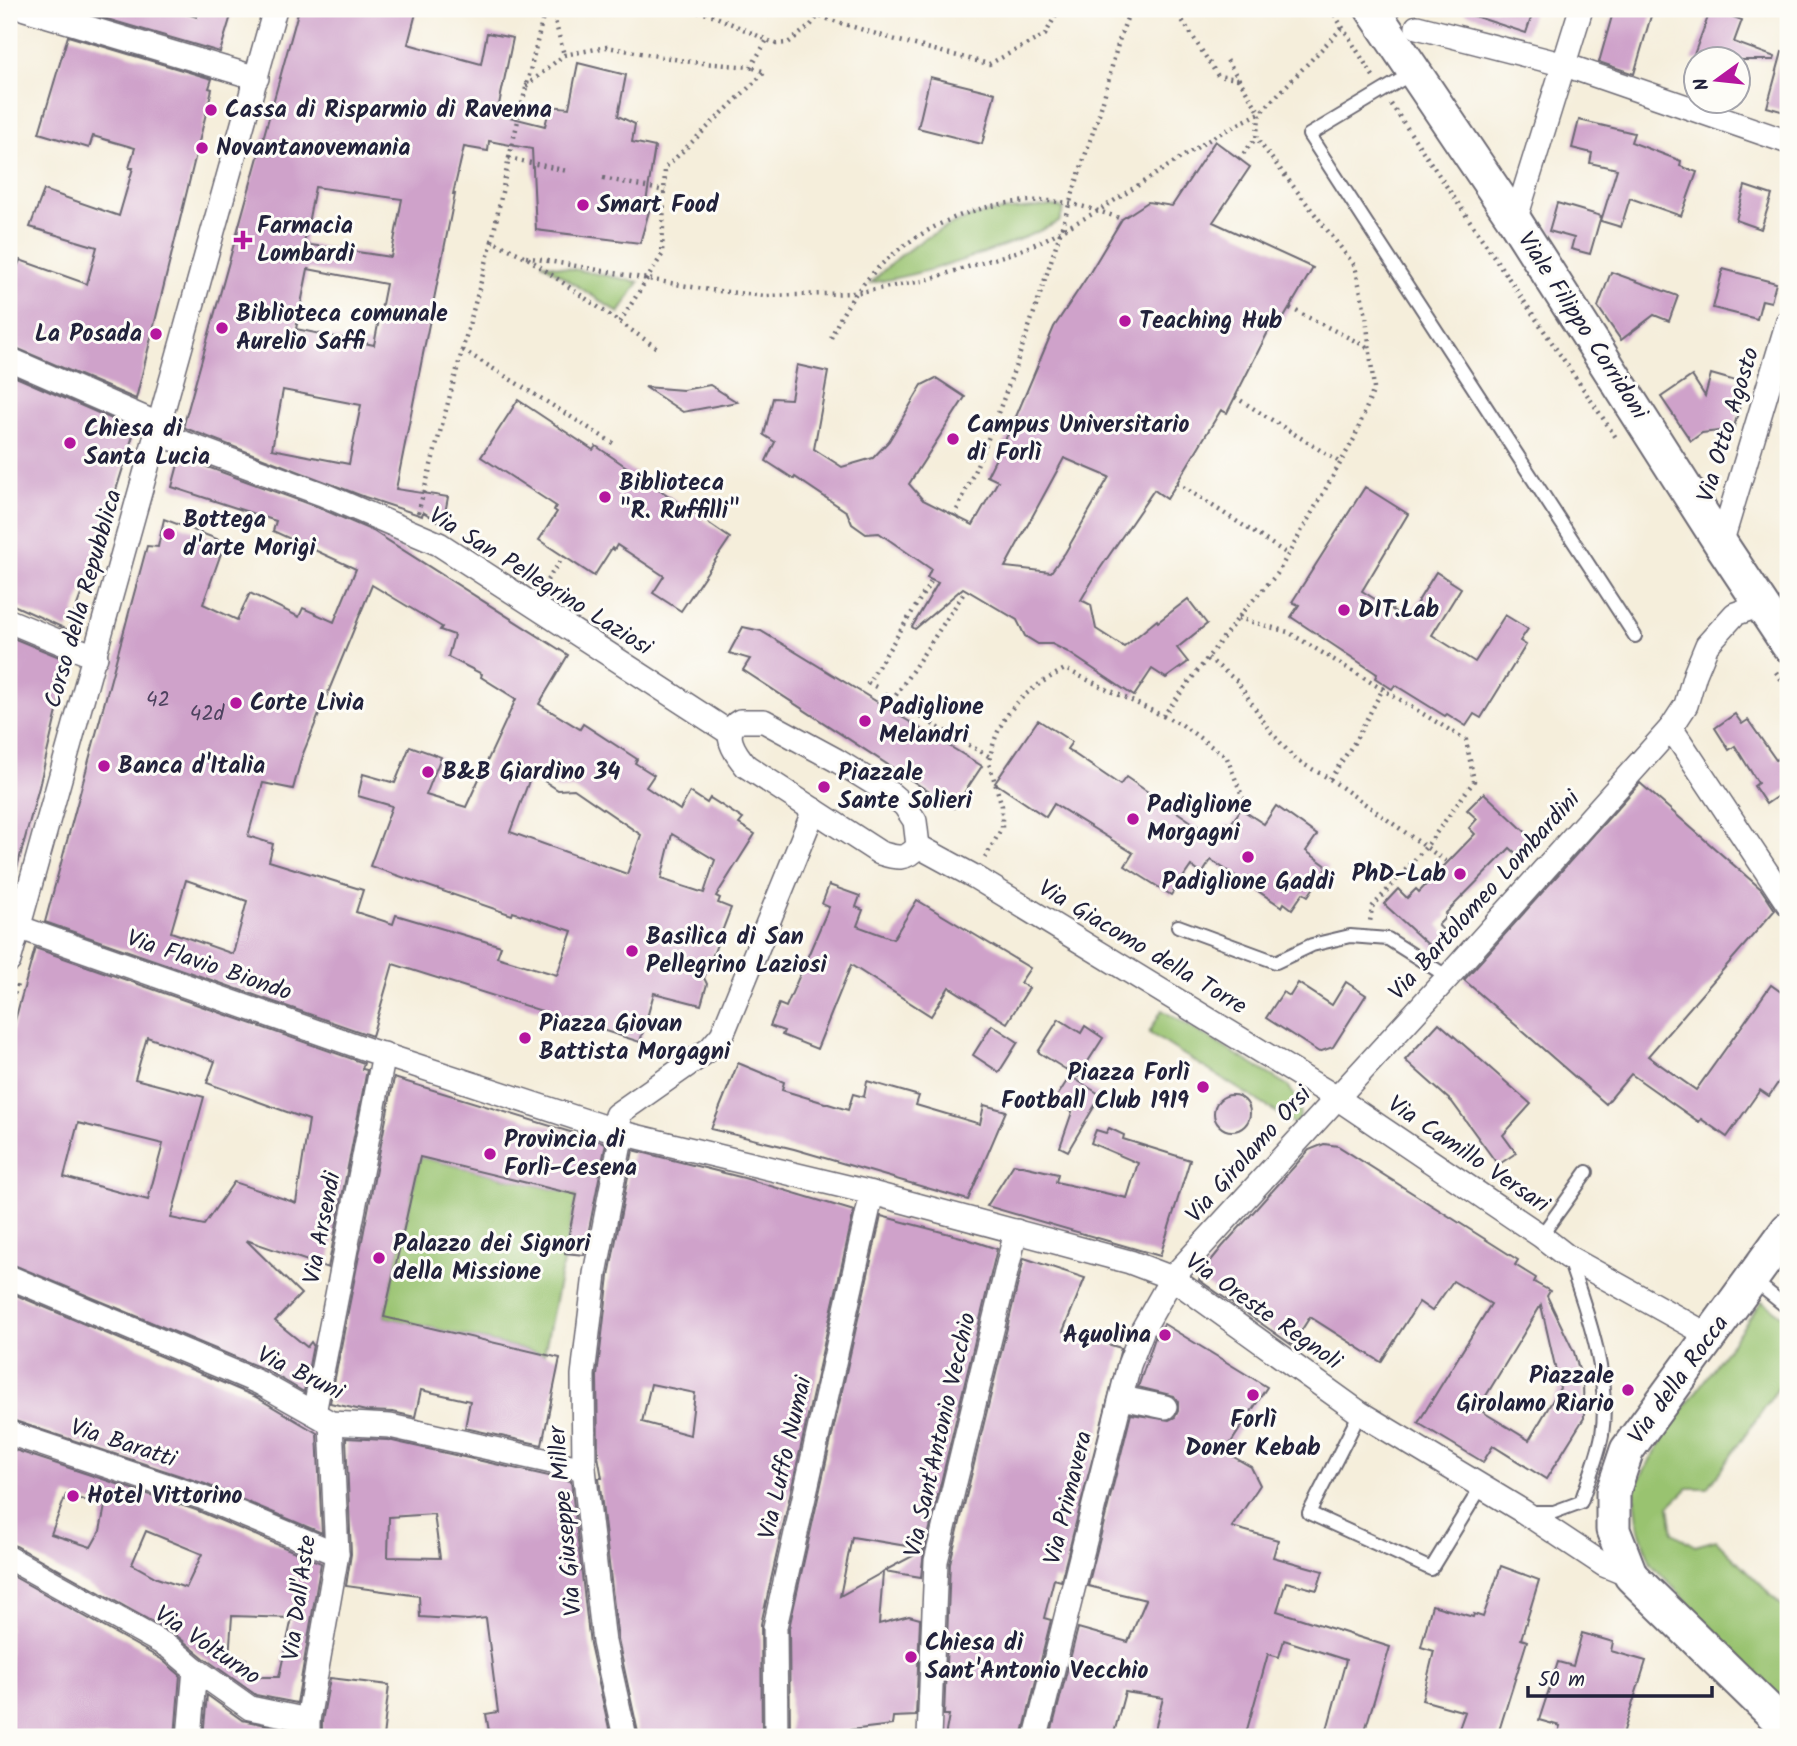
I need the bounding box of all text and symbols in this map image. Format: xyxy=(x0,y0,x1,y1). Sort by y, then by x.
north arrow xyxy=(1682,46,1752,116)
text: N xyxy=(1686,74,1719,94)
place label: Cassa di Risparmio di Ravenna xyxy=(225,91,552,130)
marker: Cassa di Risparmio di Ravenna xyxy=(203,102,219,118)
place label: Novantanovemania xyxy=(216,129,411,168)
marker: Novantanovemania xyxy=(194,140,210,156)
place label: Smart Food xyxy=(597,186,720,225)
marker: Smart Food xyxy=(575,197,591,213)
place label: Farmacia Lombardi xyxy=(257,207,355,274)
street label: Viale Filippo Corridoni xyxy=(1506,224,1658,429)
marker: Farmacia Lombardi xyxy=(235,232,251,248)
place label: Biblioteca comunale Aurelio Saffi xyxy=(236,295,448,362)
place label: Teaching Hub xyxy=(1139,302,1283,341)
marker: Teaching Hub xyxy=(1117,313,1133,329)
place label: La Posada xyxy=(35,315,142,354)
marker: Biblioteca comunale Aurelio Saffi xyxy=(214,320,230,336)
marker: La Posada xyxy=(148,326,164,342)
street label: Via Otto Agosto xyxy=(1687,342,1771,507)
place label: Campus Universitario di Forlì xyxy=(967,406,1190,473)
place label: Chiesa di Santa Lucia xyxy=(84,410,210,477)
marker: Campus Universitario di Forlì xyxy=(945,431,961,447)
marker: Chiesa di Santa Lucia xyxy=(62,435,78,451)
place label: Biblioteca "R. Ruffilli" xyxy=(619,464,740,531)
street label: Corso della Repubblica xyxy=(34,485,134,713)
marker: Biblioteca "R. Ruffilli" xyxy=(597,489,613,505)
street label: Via San Pellegrino Laziosi xyxy=(420,497,661,668)
place label: Bottega d'arte Morigi xyxy=(183,501,316,568)
marker: Bottega d'arte Morigi xyxy=(161,526,177,542)
place label: DIT.Lab xyxy=(1358,591,1439,630)
marker: DIT.Lab xyxy=(1336,602,1352,618)
house number: 42 xyxy=(146,684,170,717)
place label: Corte Livia xyxy=(250,684,364,723)
place label: Padiglione Melandri xyxy=(879,688,984,755)
marker: Corte Livia xyxy=(228,695,244,711)
house number: 42d xyxy=(190,698,225,731)
marker: Padiglione Melandri xyxy=(857,713,873,729)
place label: Banca d'Italia xyxy=(118,747,265,786)
place label: B&B Giardino 34 xyxy=(442,753,620,792)
place label: Piazzale Sante Solieri xyxy=(838,754,973,821)
marker: Banca d'Italia xyxy=(96,758,112,774)
marker: B&B Giardino 34 xyxy=(420,764,436,780)
marker: Piazzale Sante Solieri xyxy=(816,779,832,795)
street label: Via Bartolomeo Lombardini xyxy=(1379,781,1591,1010)
place label: Padiglione Morgagni xyxy=(1147,786,1252,853)
marker: Padiglione Morgagni xyxy=(1125,811,1141,827)
marker: Padiglione Gaddi xyxy=(1240,849,1256,865)
place label: PhD-Lab xyxy=(1352,855,1446,894)
place label: Padiglione Gaddi xyxy=(1162,863,1335,902)
marker: PhD-Lab xyxy=(1452,866,1468,882)
street label: Via Giacomo della Torre xyxy=(1030,870,1254,1026)
place label: Basilica di San Pellegrino Laziosi xyxy=(646,918,828,985)
street label: Via Flavio Biondo xyxy=(121,919,297,1013)
marker: Basilica di San Pellegrino Laziosi xyxy=(624,943,640,959)
place label: Piazza Giovan Battista Morgagni xyxy=(539,1005,731,1072)
marker: Piazza Giovan Battista Morgagni xyxy=(517,1030,533,1046)
place label: Piazza Forlì Football Club 1919 xyxy=(1001,1054,1191,1121)
street label: Via Girolamo Orsi xyxy=(1176,1076,1323,1233)
marker: Piazza Forlì Football Club 1919 xyxy=(1195,1079,1211,1095)
street label: Via Camillo Versari xyxy=(1379,1086,1558,1225)
place label: Provincia di Forlì-Cesena xyxy=(504,1121,637,1188)
marker: Provincia di Forlì-Cesena xyxy=(482,1146,498,1162)
street label: Via Arsendi xyxy=(293,1167,353,1287)
place label: Palazzo dei Signori della Missione xyxy=(393,1225,591,1292)
street label: Via Oreste Regnoli xyxy=(1176,1243,1351,1382)
marker: Palazzo dei Signori della Missione xyxy=(371,1250,387,1266)
street label: Via della Rocca xyxy=(1618,1307,1740,1453)
street label: Via Sant'Antonio Vecchio xyxy=(894,1309,988,1561)
place label: Aquolina xyxy=(1063,1316,1151,1355)
marker: Aquolina xyxy=(1157,1327,1173,1343)
street label: Via Bruni xyxy=(250,1336,351,1412)
place label: Piazzale Girolamo Riario xyxy=(1457,1357,1614,1424)
street label: Via Luffo Numai xyxy=(748,1371,824,1543)
marker: Piazzale Girolamo Riario xyxy=(1620,1382,1636,1398)
marker: Forlì Doner Kebab xyxy=(1245,1387,1261,1403)
place label: Forlì Doner Kebab xyxy=(1185,1401,1321,1468)
street label: Via Baratti xyxy=(65,1409,182,1480)
street label: Via Giuseppe Miller xyxy=(538,1422,594,1618)
street label: Via Primavera xyxy=(1034,1427,1104,1569)
place label: Hotel Vittorino xyxy=(87,1477,243,1516)
marker: Hotel Vittorino xyxy=(65,1488,81,1504)
street label: Via Dall'Aste xyxy=(272,1533,328,1663)
street label: Via Volturno xyxy=(146,1596,268,1696)
place label: Chiesa di Sant'Antonio Vecchio xyxy=(925,1624,1148,1691)
marker: Chiesa di Sant'Antonio Vecchio xyxy=(903,1649,919,1665)
scale bar xyxy=(1528,1655,1711,1699)
text: 50 m xyxy=(1538,1664,1585,1697)

